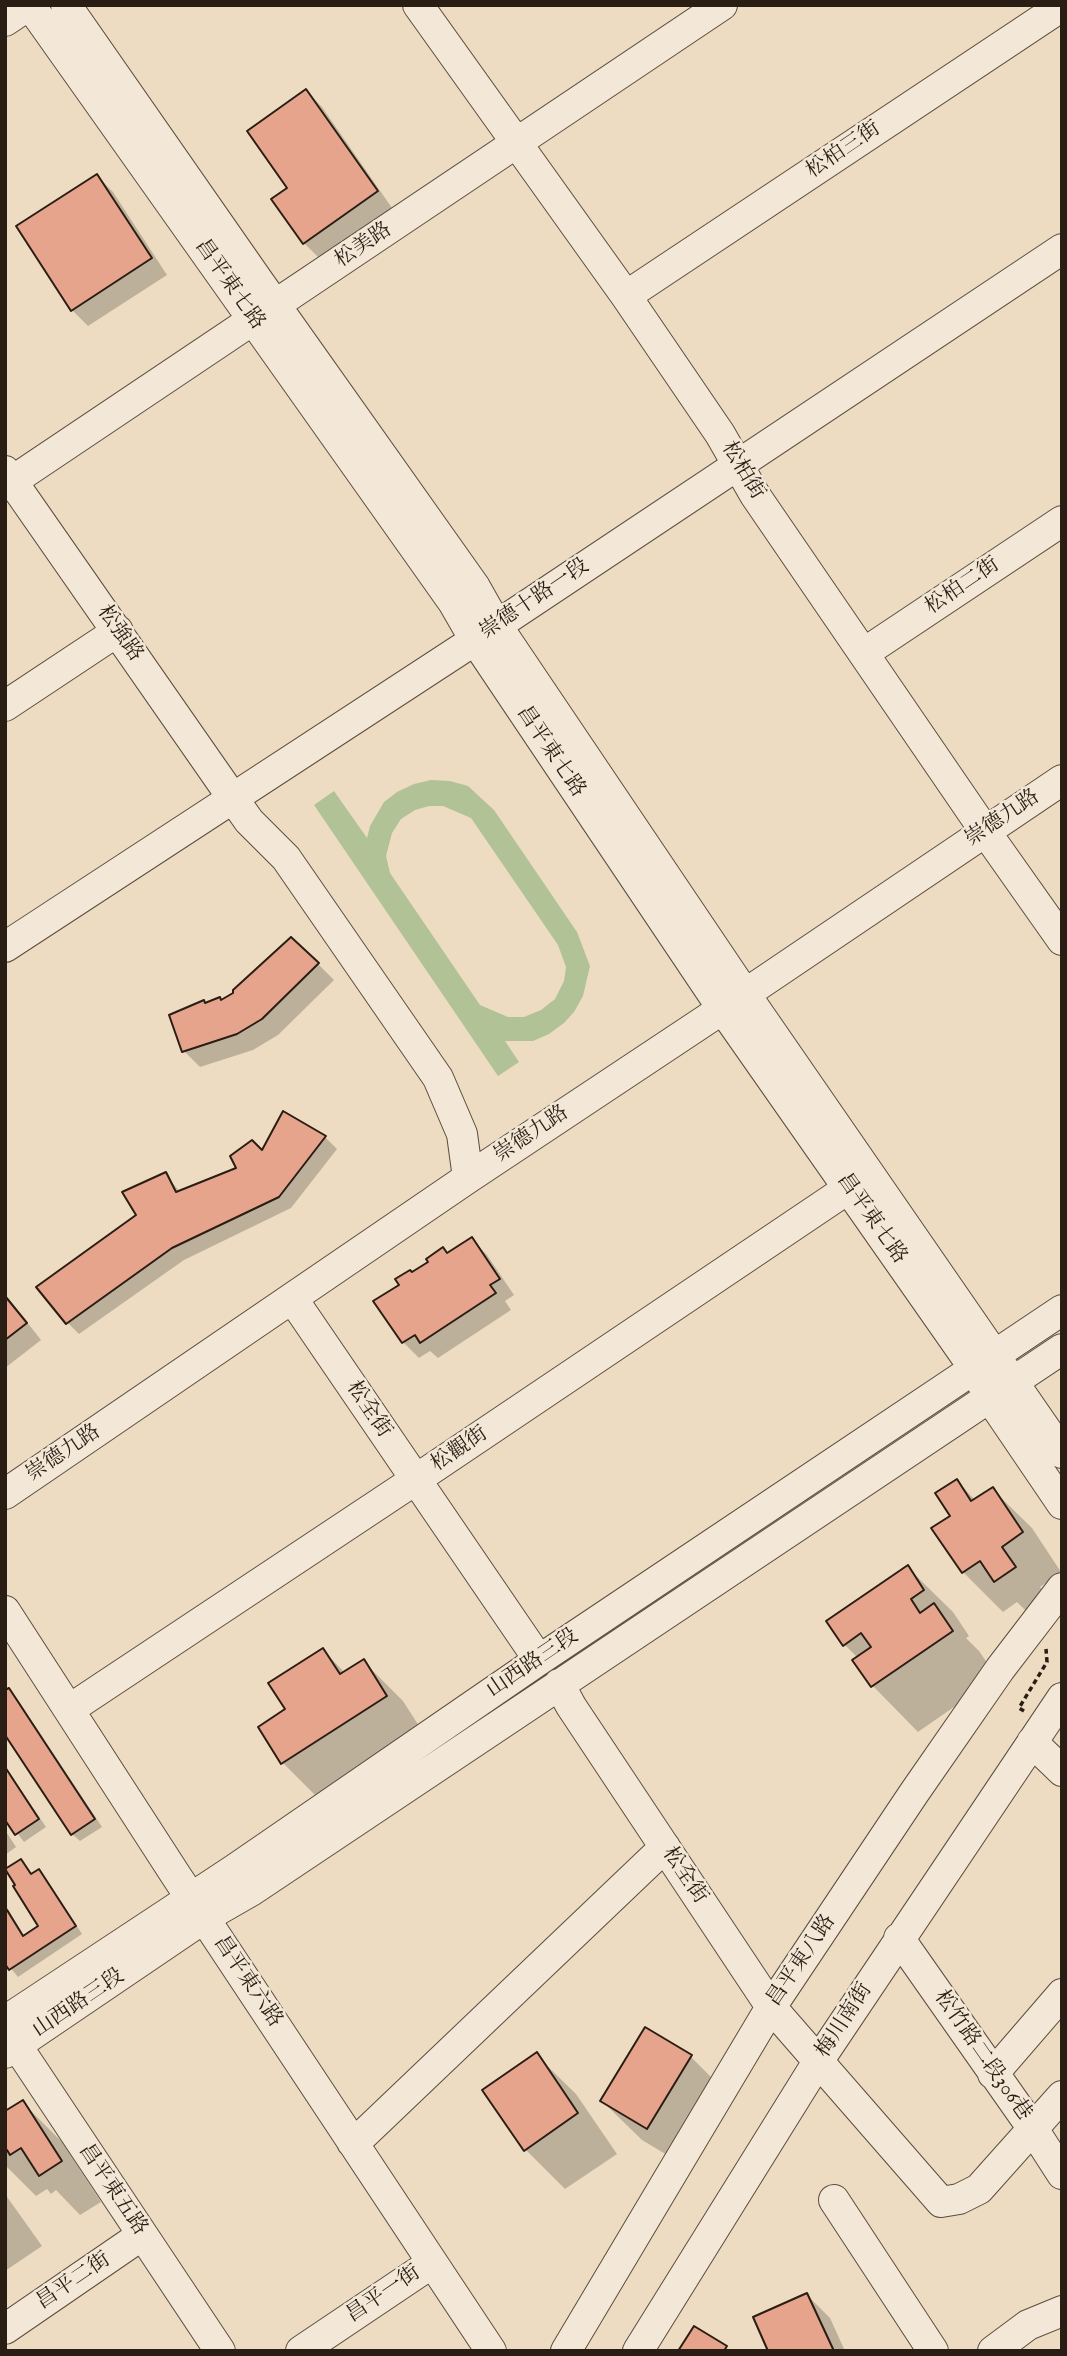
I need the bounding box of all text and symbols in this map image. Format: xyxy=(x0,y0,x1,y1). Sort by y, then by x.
street label: 松柏三街 xyxy=(802,117,886,185)
street label: 松美路 xyxy=(331,218,397,274)
street label: 昌平東七路 xyxy=(189,235,269,335)
street label: 松柏街 xyxy=(715,438,769,504)
street label: 松柏二街 xyxy=(921,553,1005,621)
street label: 崇德十路一段 xyxy=(476,554,594,646)
street label: 松強路 xyxy=(91,601,147,667)
street label: 昌平東七路 xyxy=(510,701,590,803)
street label: 崇德九路 xyxy=(961,785,1045,853)
street label: 崇德九路 xyxy=(490,1101,574,1169)
street label: 昌平東七路 xyxy=(831,1169,911,1269)
street label: 松全街 xyxy=(340,1377,396,1443)
street label: 崇德九路 xyxy=(22,1420,106,1488)
street label: 松觀街 xyxy=(427,1422,493,1478)
street label: 山西路三段 xyxy=(482,1624,584,1704)
street label: 松全街 xyxy=(656,1843,712,1909)
street label: 昌平東八路 xyxy=(762,1910,842,2012)
street label: 昌平東六路 xyxy=(207,1931,287,2033)
street label: 山西路三段 xyxy=(28,1964,130,2044)
street label: 梅川南街 xyxy=(812,1979,878,2063)
street label: 松竹路二段306巷 xyxy=(928,1986,1036,2126)
street label: 昌平東五路 xyxy=(72,2139,152,2241)
street label: 昌平二街 xyxy=(32,2248,116,2316)
street label: 昌平一街 xyxy=(342,2261,426,2329)

